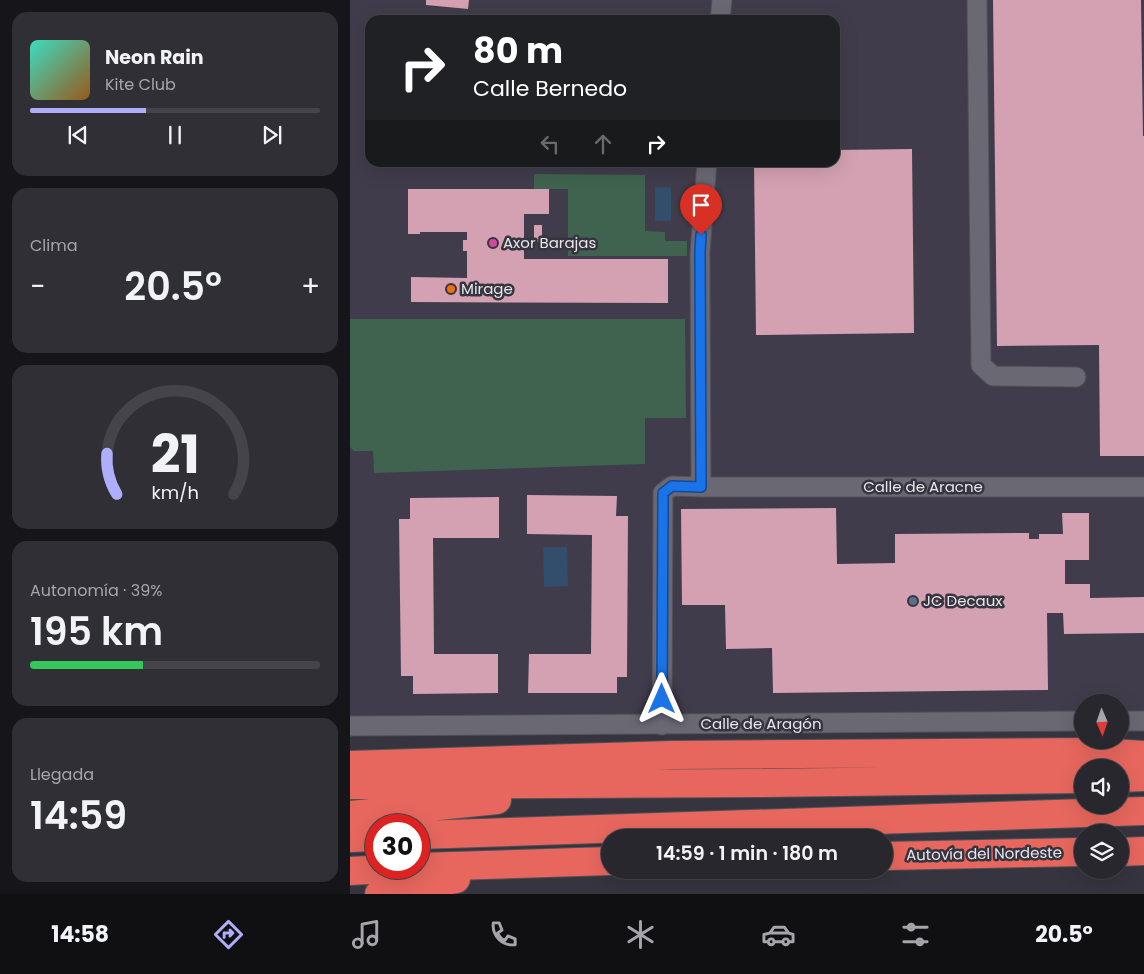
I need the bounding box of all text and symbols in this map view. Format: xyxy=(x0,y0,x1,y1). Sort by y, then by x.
text: 80 m xyxy=(473,26,563,75)
icon: right xyxy=(390,35,455,100)
text: Neon Rain xyxy=(105,44,204,71)
text: Kite Club xyxy=(105,73,176,96)
text: Calle Bernedo xyxy=(473,73,627,104)
icon: previous xyxy=(64,121,92,149)
icon: pause xyxy=(161,121,189,149)
icon: next xyxy=(258,121,286,149)
icon: left xyxy=(536,130,564,158)
icon: ahead xyxy=(589,130,617,158)
icon: right xyxy=(642,130,670,158)
pin xyxy=(680,184,722,235)
icon: arrive xyxy=(687,191,715,219)
place label: Axor Barajas xyxy=(503,232,596,253)
text: Clima xyxy=(30,234,78,257)
marker: Axor Barajas xyxy=(487,237,499,249)
text: 20.5° xyxy=(124,260,222,313)
text: − xyxy=(30,267,45,306)
text: + xyxy=(301,267,320,306)
place label: Mirage xyxy=(461,278,513,299)
marker: Mirage xyxy=(445,283,457,295)
text: 21 xyxy=(150,418,200,491)
street label: Calle de Aracne xyxy=(863,476,983,497)
text: km/h xyxy=(151,480,199,505)
text: Autonomía · 39% xyxy=(30,579,162,602)
place label: JC Decaux xyxy=(923,590,1002,611)
marker: JC Decaux xyxy=(907,595,919,607)
text: 195 km xyxy=(30,605,163,658)
position arrow xyxy=(635,672,687,724)
north arrow xyxy=(1074,694,1129,749)
map controls xyxy=(1074,694,1129,879)
street label: Calle de Aragón xyxy=(700,713,822,734)
button: sound xyxy=(1074,759,1129,814)
text: Llegada xyxy=(30,763,94,786)
text: 14:59 xyxy=(30,789,127,842)
speed limit sign: 30 xyxy=(365,814,430,879)
button: layers xyxy=(1074,824,1129,879)
text: 14:59 · 1 min · 180 m xyxy=(656,840,838,867)
street label: Autovía del Nordeste xyxy=(906,842,1062,865)
icon: directions xyxy=(211,917,246,952)
icon: music xyxy=(349,917,384,952)
icon: phone xyxy=(486,917,521,952)
icon: climate xyxy=(623,917,658,952)
icon: car xyxy=(761,917,796,952)
icon: filters xyxy=(898,917,933,952)
text: 14:58 xyxy=(51,919,109,950)
text: 20.5° xyxy=(1035,919,1093,950)

